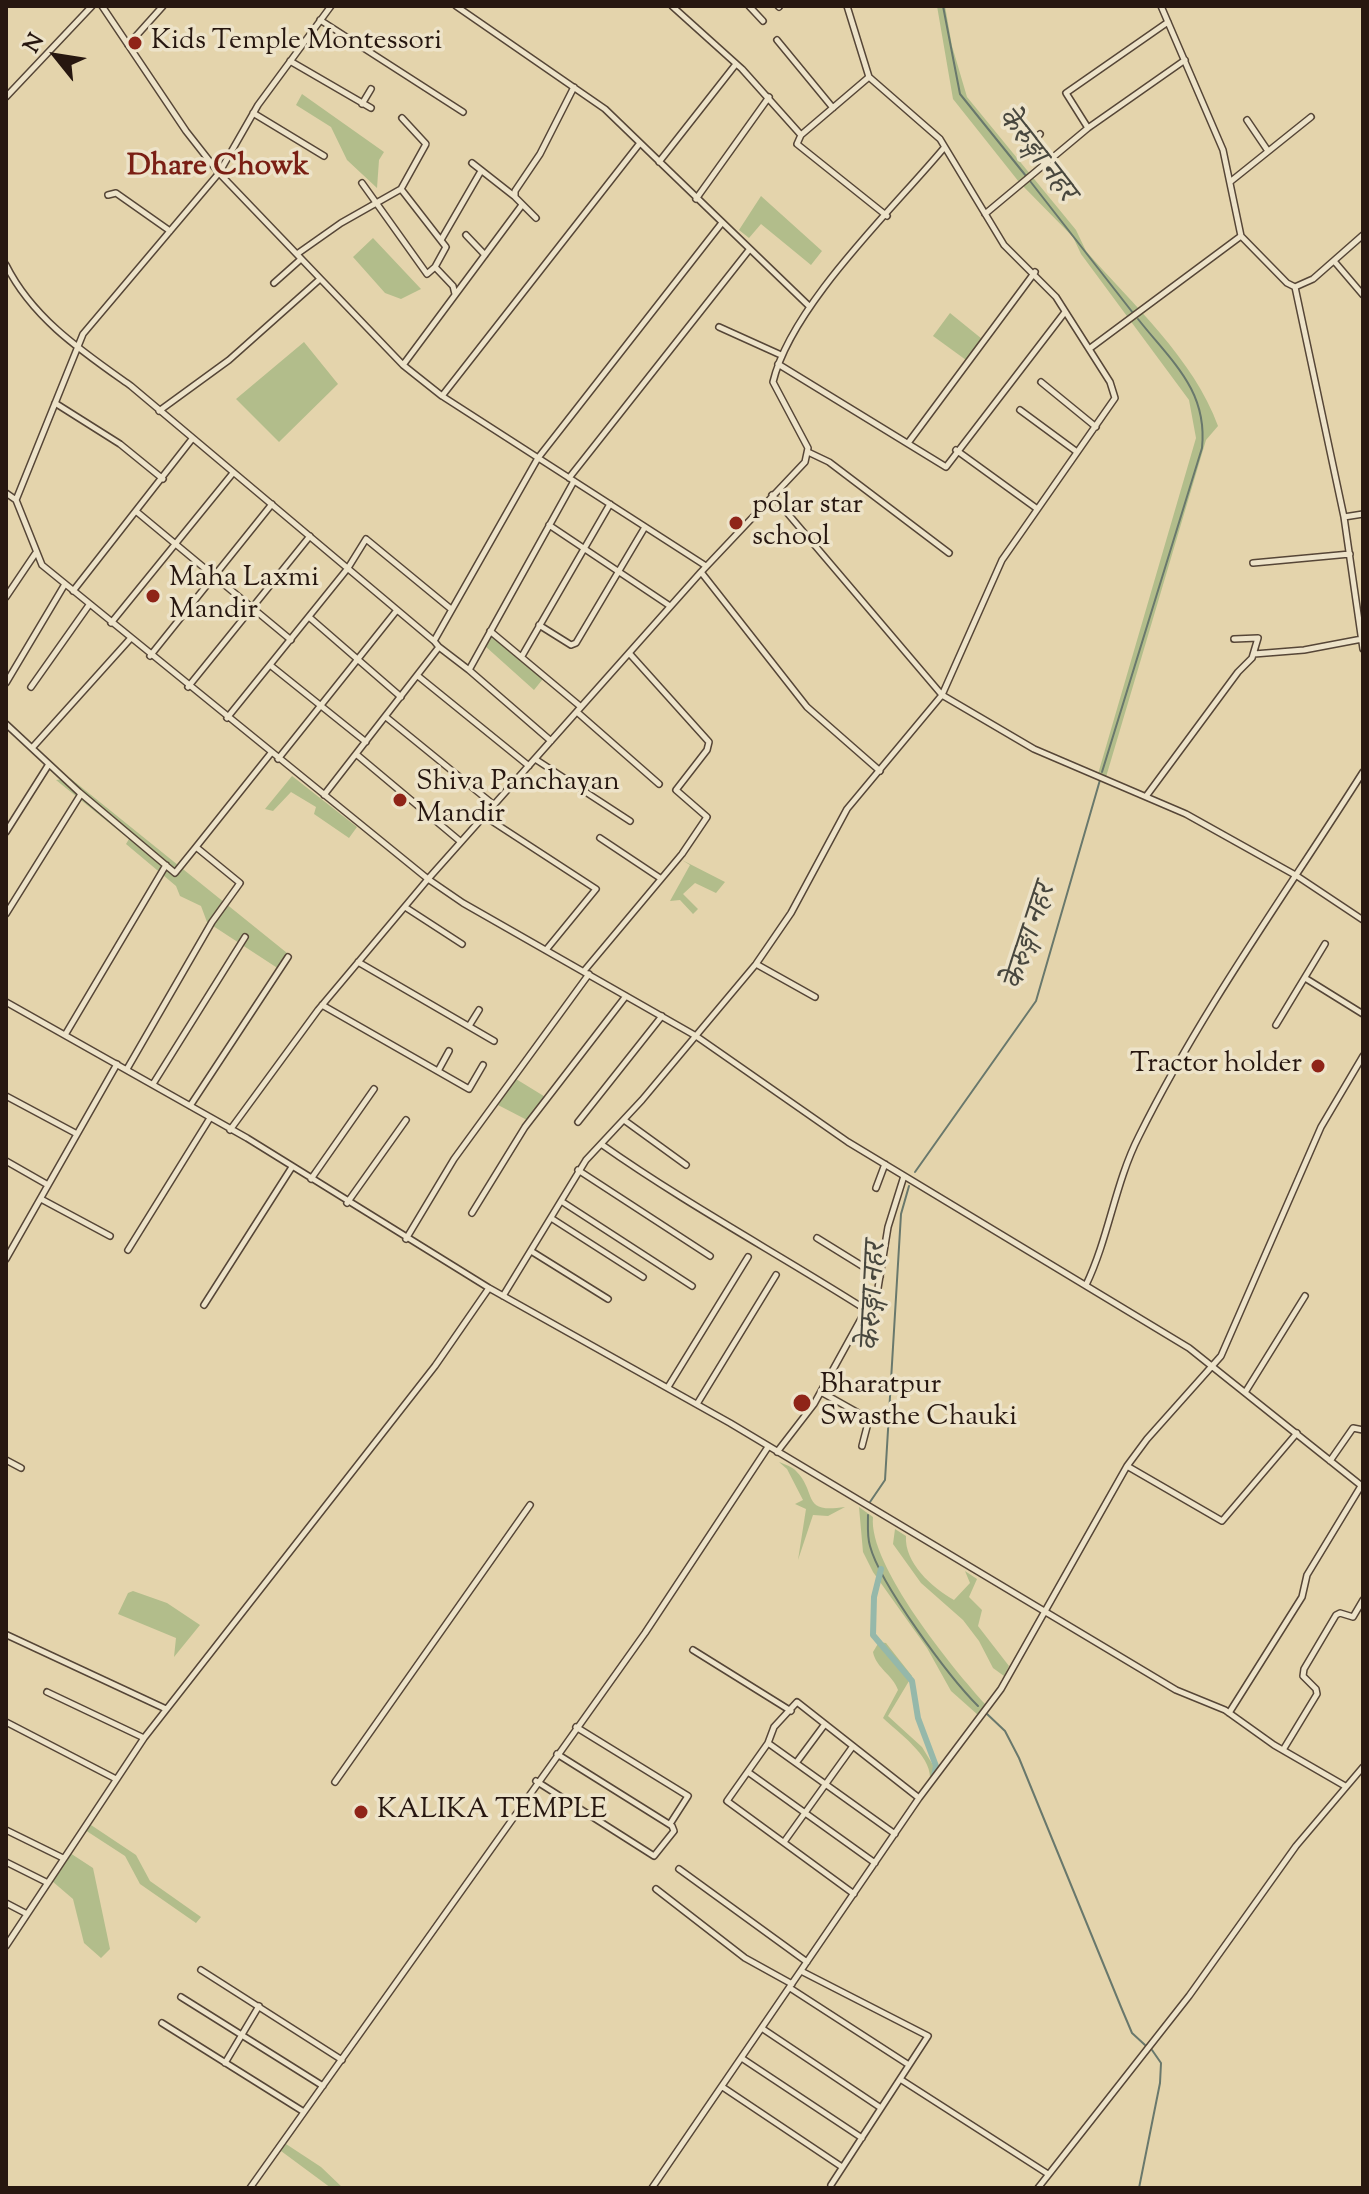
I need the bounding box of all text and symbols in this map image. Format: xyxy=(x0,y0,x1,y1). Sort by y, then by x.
north arrow xyxy=(16,16,96,96)
place label: Kids Temple Montessori xyxy=(151,26,442,60)
text: N xyxy=(17,28,53,60)
marker: Kids Temple Montessori xyxy=(126,34,144,52)
water label: केेरुङ्गा नहर xyxy=(986,102,1082,210)
district label: Dhare Chowk xyxy=(127,151,309,187)
place label: polar star school xyxy=(752,490,863,556)
marker: polar star school xyxy=(727,514,745,532)
place label: Maha Laxmi Mandir xyxy=(169,563,319,629)
marker: Maha Laxmi Mandir xyxy=(144,587,162,605)
place label: Shiva Panchayan Mandir xyxy=(416,767,620,833)
marker: Shiva Panchayan Mandir xyxy=(391,791,409,809)
water label: केेरुङ्गा नहर xyxy=(998,881,1066,995)
place label: Tractor holder xyxy=(1130,1049,1302,1083)
marker: Tractor holder xyxy=(1309,1057,1327,1075)
water label: केरुङ्गा नहर xyxy=(855,1242,897,1352)
place label: Bharatpur Swasthe Chauki xyxy=(820,1370,1017,1436)
marker: Bharatpur Swasthe Chauki xyxy=(791,1392,813,1414)
place label: KALIKA TEMPLE xyxy=(377,1795,607,1829)
marker: KALIKA TEMPLE xyxy=(352,1803,370,1821)

